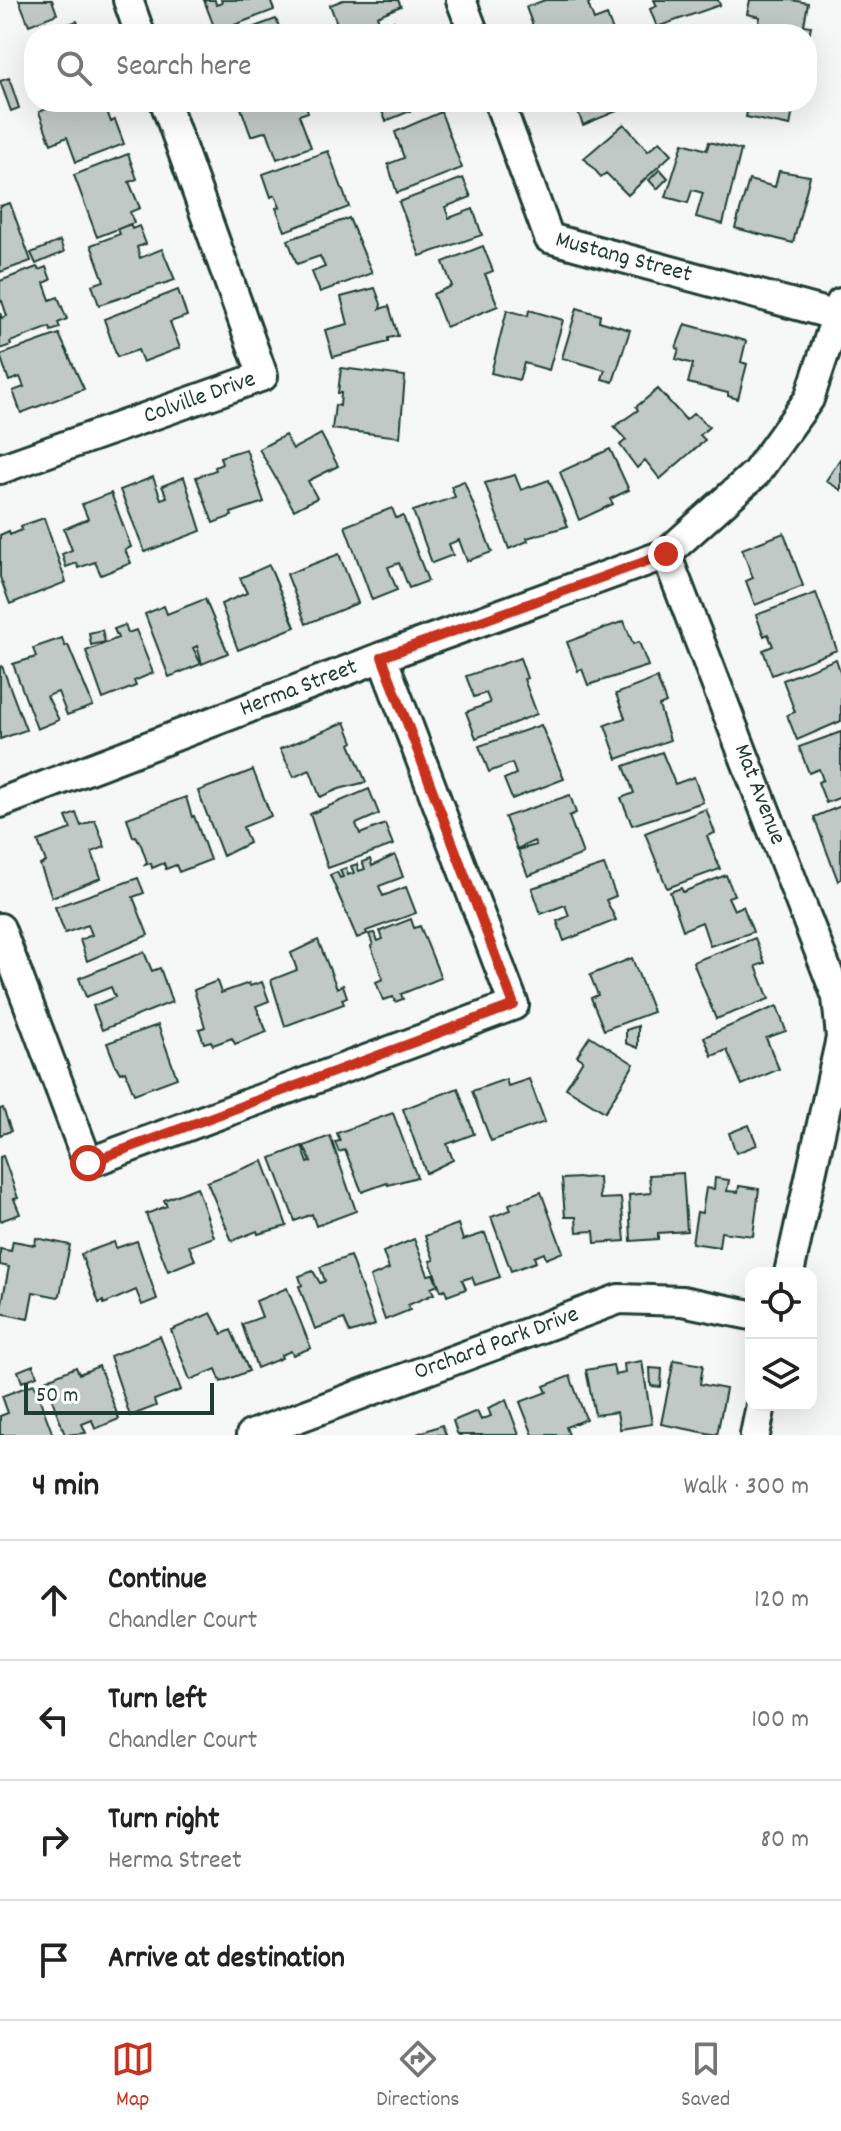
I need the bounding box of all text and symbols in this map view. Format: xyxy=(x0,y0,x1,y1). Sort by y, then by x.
search box xyxy=(24,24,817,112)
icon: search xyxy=(52,46,96,90)
text: Search here xyxy=(116,47,252,90)
street label: Mustang Street xyxy=(551,223,696,293)
street label: Colville Drive xyxy=(139,363,260,434)
route end xyxy=(648,536,684,572)
street label: Herma Street xyxy=(235,651,363,727)
street label: Mat Avenue xyxy=(724,739,794,850)
route start xyxy=(70,1145,106,1181)
map controls xyxy=(745,1267,817,1411)
button: locate xyxy=(745,1267,817,1339)
street label: Orchard Park Drive xyxy=(410,1298,584,1390)
button: layers xyxy=(745,1339,817,1411)
scale bar xyxy=(24,1379,214,1415)
text: 50 m xyxy=(36,1381,78,1412)
text: 4 min xyxy=(32,1463,99,1512)
text: Walk · 300 m xyxy=(683,1469,809,1506)
text: Continue xyxy=(108,1560,207,1603)
icon: ahead xyxy=(32,1578,76,1622)
text: 120 m xyxy=(754,1582,809,1619)
text: Chandler Court xyxy=(108,1603,257,1640)
text: Turn left xyxy=(108,1680,207,1723)
icon: left xyxy=(32,1698,76,1742)
text: 100 m xyxy=(751,1702,809,1739)
text: Chandler Court xyxy=(108,1723,257,1760)
text: Turn right xyxy=(108,1800,219,1843)
icon: right xyxy=(32,1818,76,1862)
text: 80 m xyxy=(761,1822,809,1859)
text: Herma Street xyxy=(108,1843,242,1880)
icon: arrive xyxy=(32,1938,76,1982)
text: Arrive at destination xyxy=(108,1939,345,1982)
tab: Map xyxy=(111,2037,155,2116)
tab: Directions xyxy=(376,2037,460,2116)
tab: Saved xyxy=(681,2037,730,2116)

